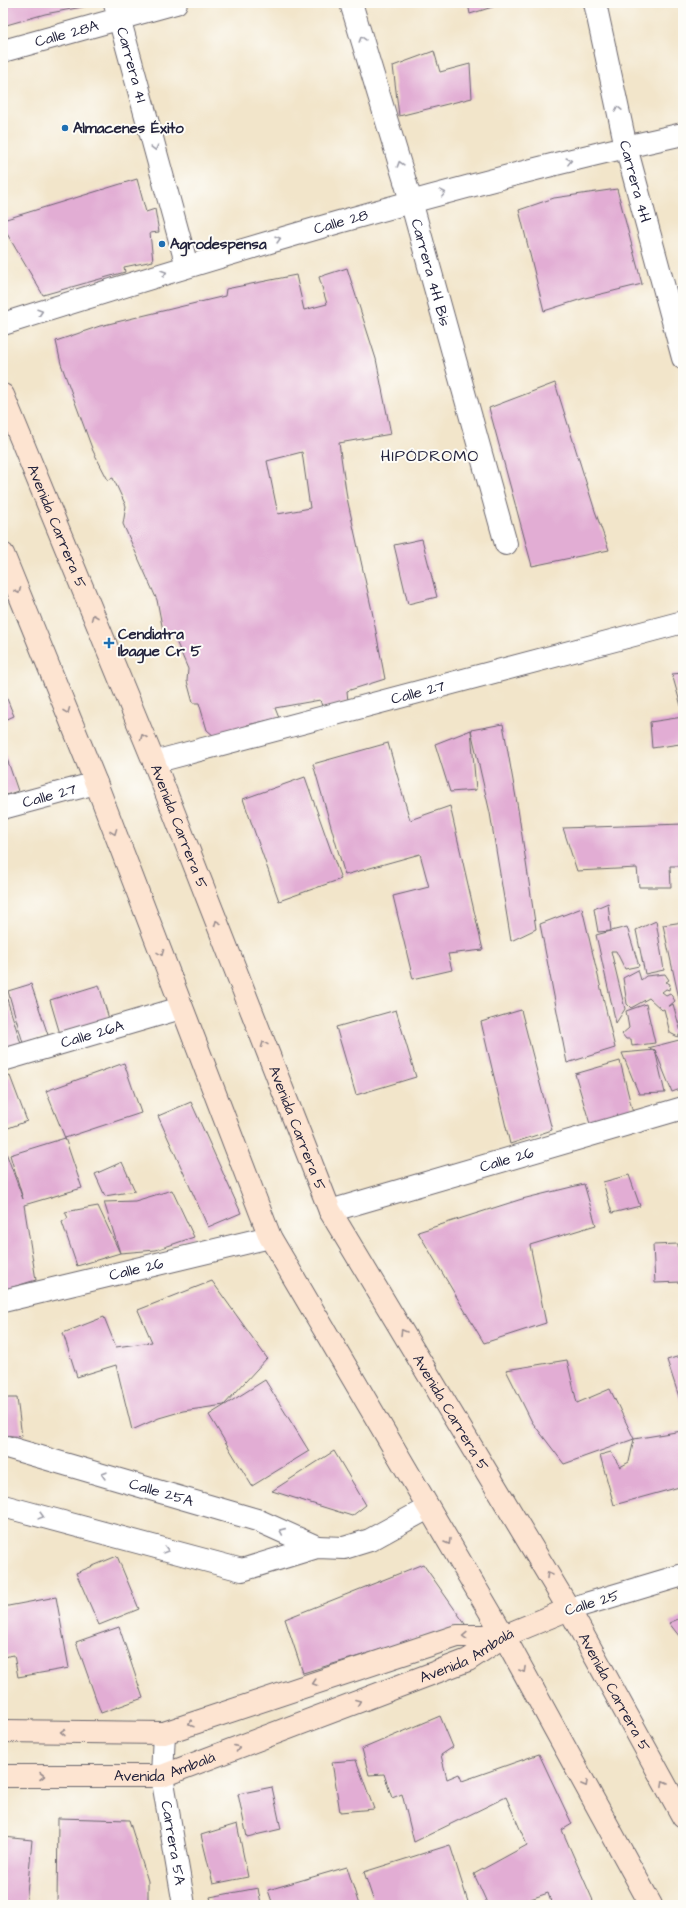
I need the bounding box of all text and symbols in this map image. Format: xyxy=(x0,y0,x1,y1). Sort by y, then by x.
street label: Calle 28A xyxy=(32,14,101,52)
street label: Carrera 4I xyxy=(112,25,152,105)
one-way arrow xyxy=(358,36,367,43)
one-way arrow xyxy=(614,105,622,112)
place label: Almacenes Éxito xyxy=(73,118,184,139)
marker: Almacenes Éxito xyxy=(60,123,70,133)
street label: Carrera 4H xyxy=(614,139,656,225)
one-way arrow xyxy=(150,145,159,152)
one-way arrow xyxy=(566,157,573,166)
one-way arrow xyxy=(396,160,405,167)
one-way arrow xyxy=(440,189,447,198)
street label: Calle 28 xyxy=(311,204,371,239)
street label: Carrera 4H Bis xyxy=(406,216,456,329)
place label: Agrodespensa xyxy=(170,234,267,257)
one-way arrow xyxy=(275,236,281,244)
marker: Agrodespensa xyxy=(157,239,167,249)
one-way arrow xyxy=(160,269,167,278)
one-way arrow xyxy=(37,308,44,317)
district label: HIPÓDROMO xyxy=(381,445,479,467)
street label: Avenida Carrera 5 xyxy=(22,461,92,592)
one-way arrow xyxy=(13,587,21,594)
one-way arrow xyxy=(91,613,99,621)
place label: Cendiatra Ibague Cr 5 xyxy=(118,624,202,664)
marker: Cendiatra Ibague Cr 5 xyxy=(103,637,115,649)
street label: Calle 27 xyxy=(389,675,447,709)
one-way arrow xyxy=(62,708,70,715)
one-way arrow xyxy=(140,734,148,741)
street label: Avenida Carrera 5 xyxy=(145,761,213,892)
street label: Calle 27 xyxy=(20,778,79,813)
one-way arrow xyxy=(110,828,118,835)
one-way arrow xyxy=(213,920,221,927)
one-way arrow xyxy=(156,950,164,957)
street label: Calle 26A xyxy=(58,1015,127,1053)
one-way arrow xyxy=(261,1041,269,1048)
street label: Avenida Carrera 5 xyxy=(264,1063,332,1194)
street label: Calle 26 xyxy=(477,1141,537,1177)
street label: Calle 26 xyxy=(107,1252,166,1286)
one-way arrow xyxy=(400,1329,407,1336)
street label: Avenida Carrera 5 xyxy=(408,1350,494,1475)
one-way arrow xyxy=(101,1471,108,1480)
street label: Calle 25A xyxy=(127,1473,196,1512)
one-way arrow xyxy=(37,1511,44,1520)
one-way arrow xyxy=(278,1528,286,1536)
one-way arrow xyxy=(444,1538,451,1545)
one-way arrow xyxy=(163,1545,169,1553)
one-way arrow xyxy=(546,1572,553,1579)
street label: Calle 25 xyxy=(562,1585,622,1621)
street label: Avenida Ambalá xyxy=(416,1623,517,1688)
street label: Avenida Carrera 5 xyxy=(574,1629,656,1755)
one-way arrow xyxy=(462,1632,468,1640)
one-way arrow xyxy=(518,1666,525,1673)
one-way arrow xyxy=(311,1678,318,1687)
one-way arrow xyxy=(355,1698,362,1706)
one-way arrow xyxy=(188,1719,195,1727)
one-way arrow xyxy=(60,1728,66,1736)
one-way arrow xyxy=(233,1744,240,1752)
street label: Avenida Ambalá xyxy=(114,1746,218,1787)
one-way arrow xyxy=(39,1772,45,1780)
one-way arrow xyxy=(662,1779,669,1787)
one-way arrow xyxy=(581,1780,588,1787)
street label: Carrera 5A xyxy=(156,1799,191,1887)

